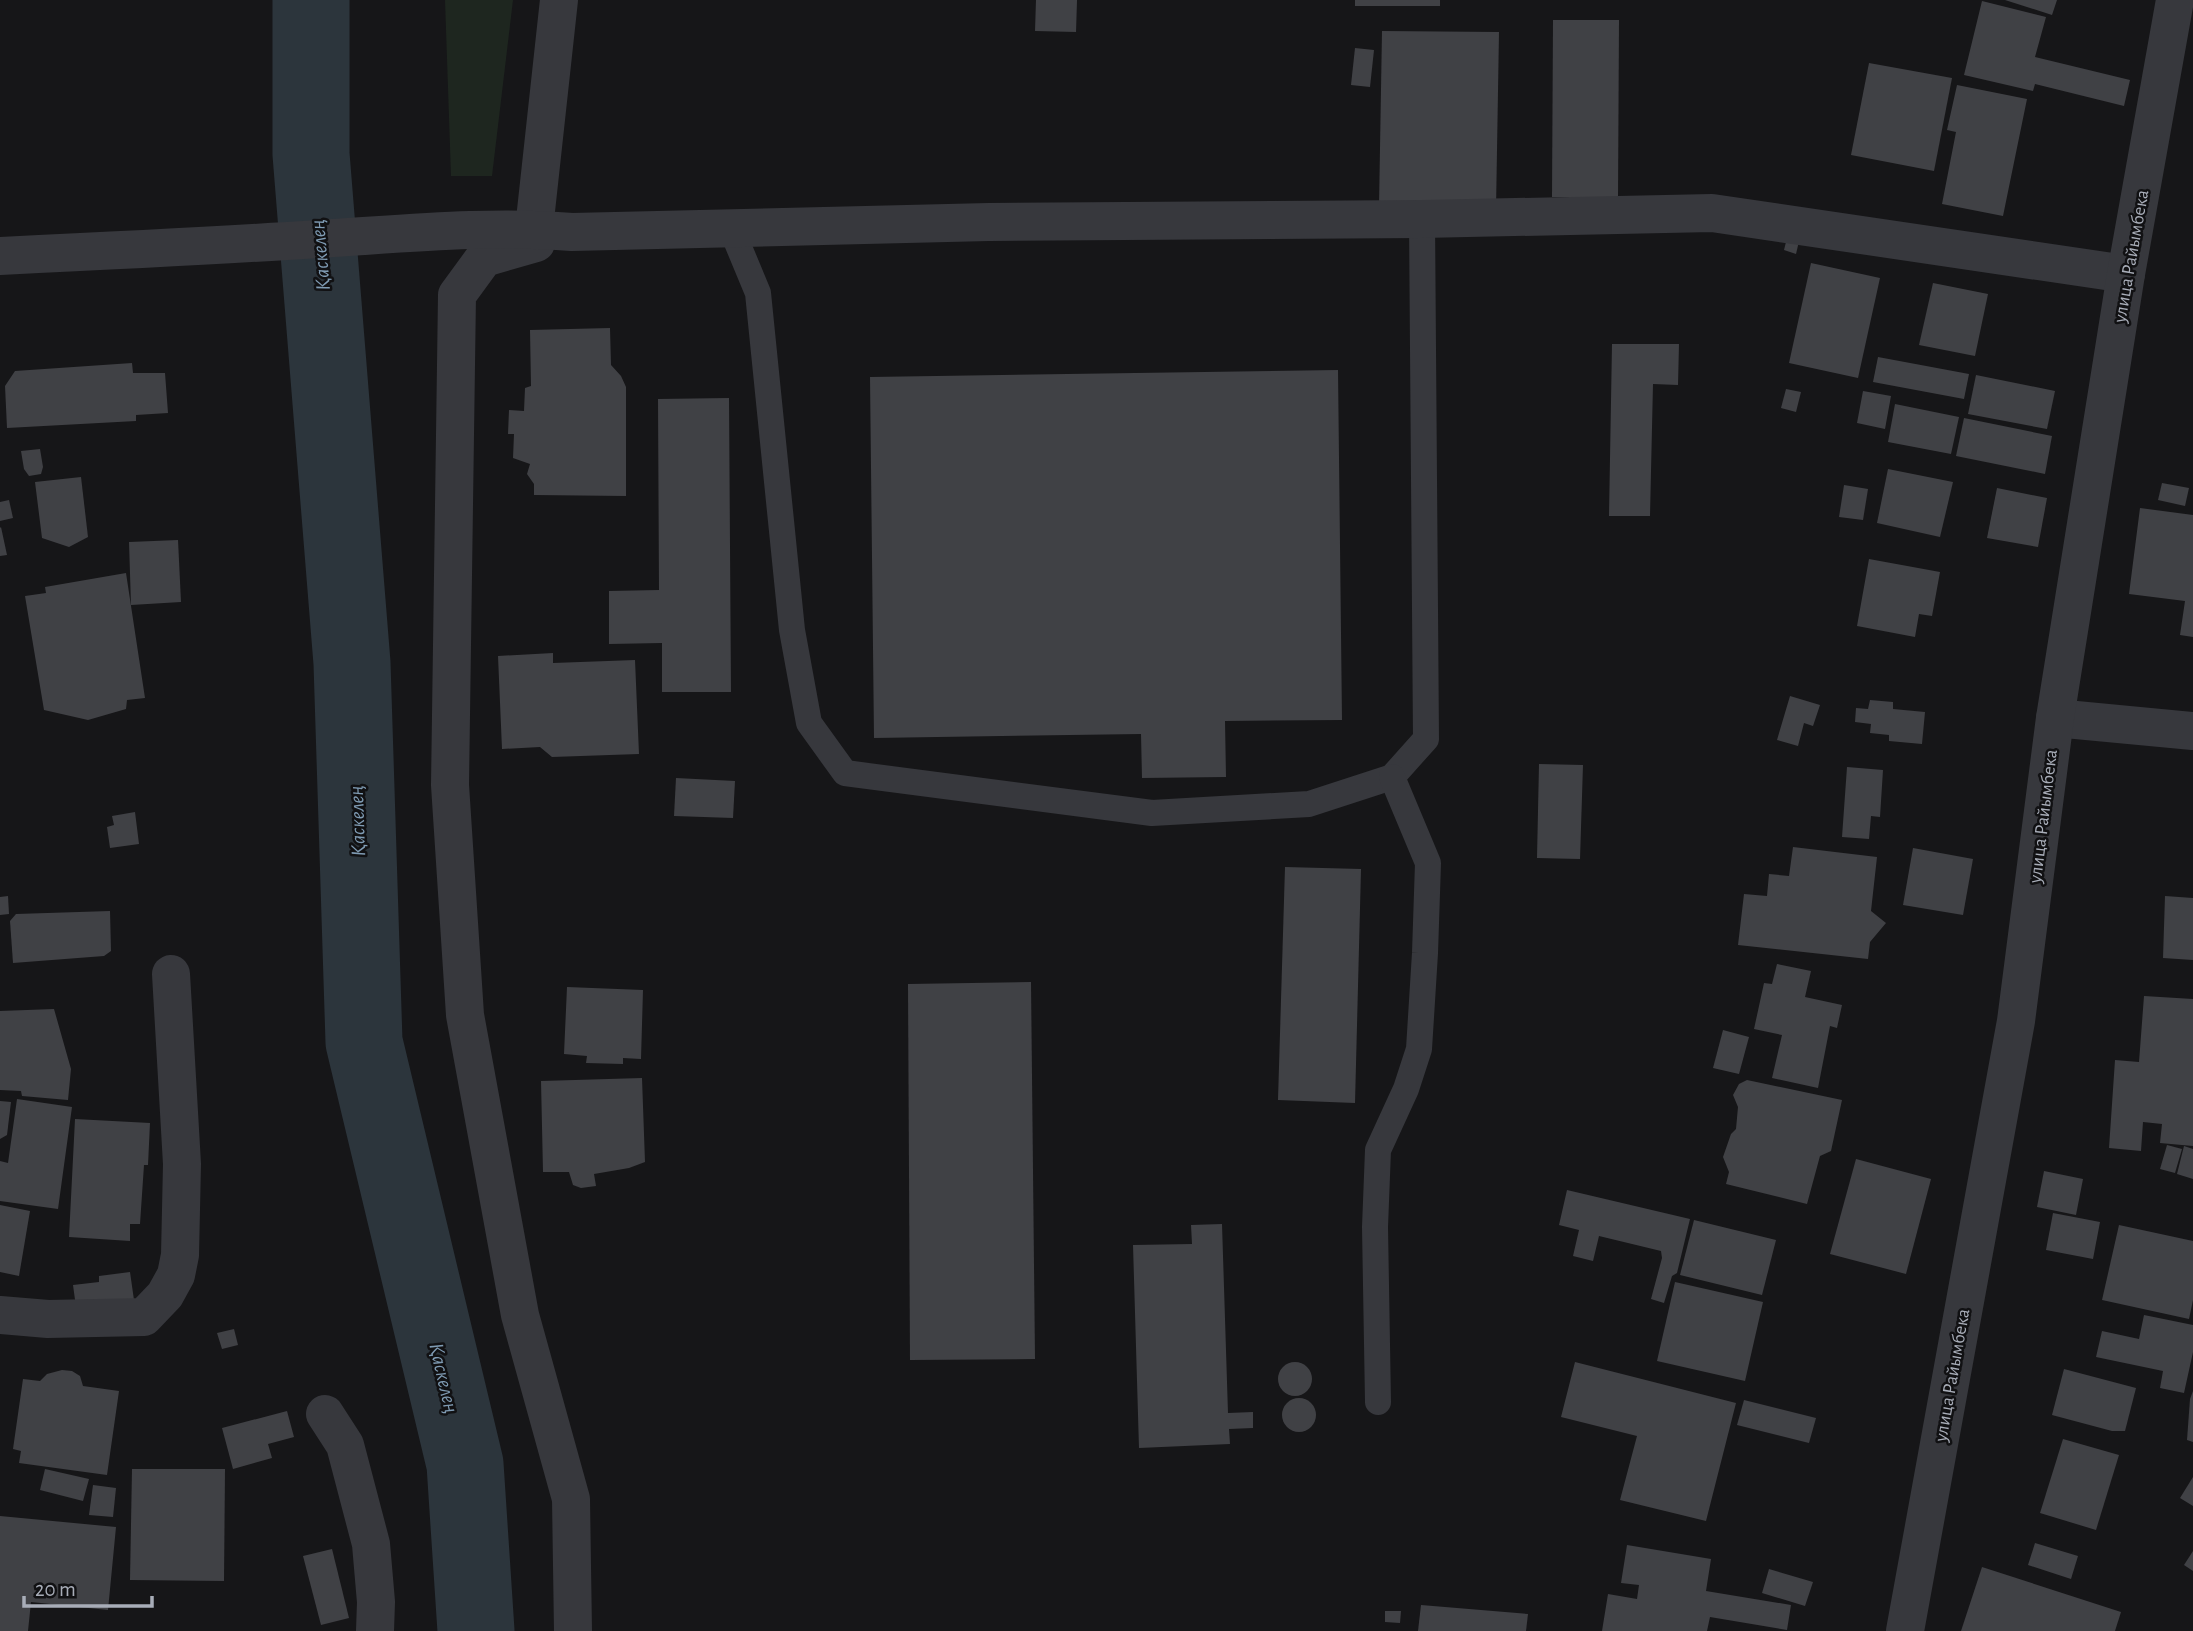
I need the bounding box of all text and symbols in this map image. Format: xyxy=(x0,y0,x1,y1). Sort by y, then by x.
street label: улица Райымбека xyxy=(2110,188,2153,325)
water label: Қаскелең xyxy=(307,219,334,291)
street label: улица Райымбека xyxy=(2026,748,2061,885)
water label: Қаскелең xyxy=(346,785,369,857)
street label: улица Райымбека xyxy=(1931,1307,1974,1444)
water label: Қаскелең xyxy=(425,1341,462,1415)
scale bar xyxy=(24,1564,152,1608)
text: 20 m xyxy=(35,1579,76,1600)

